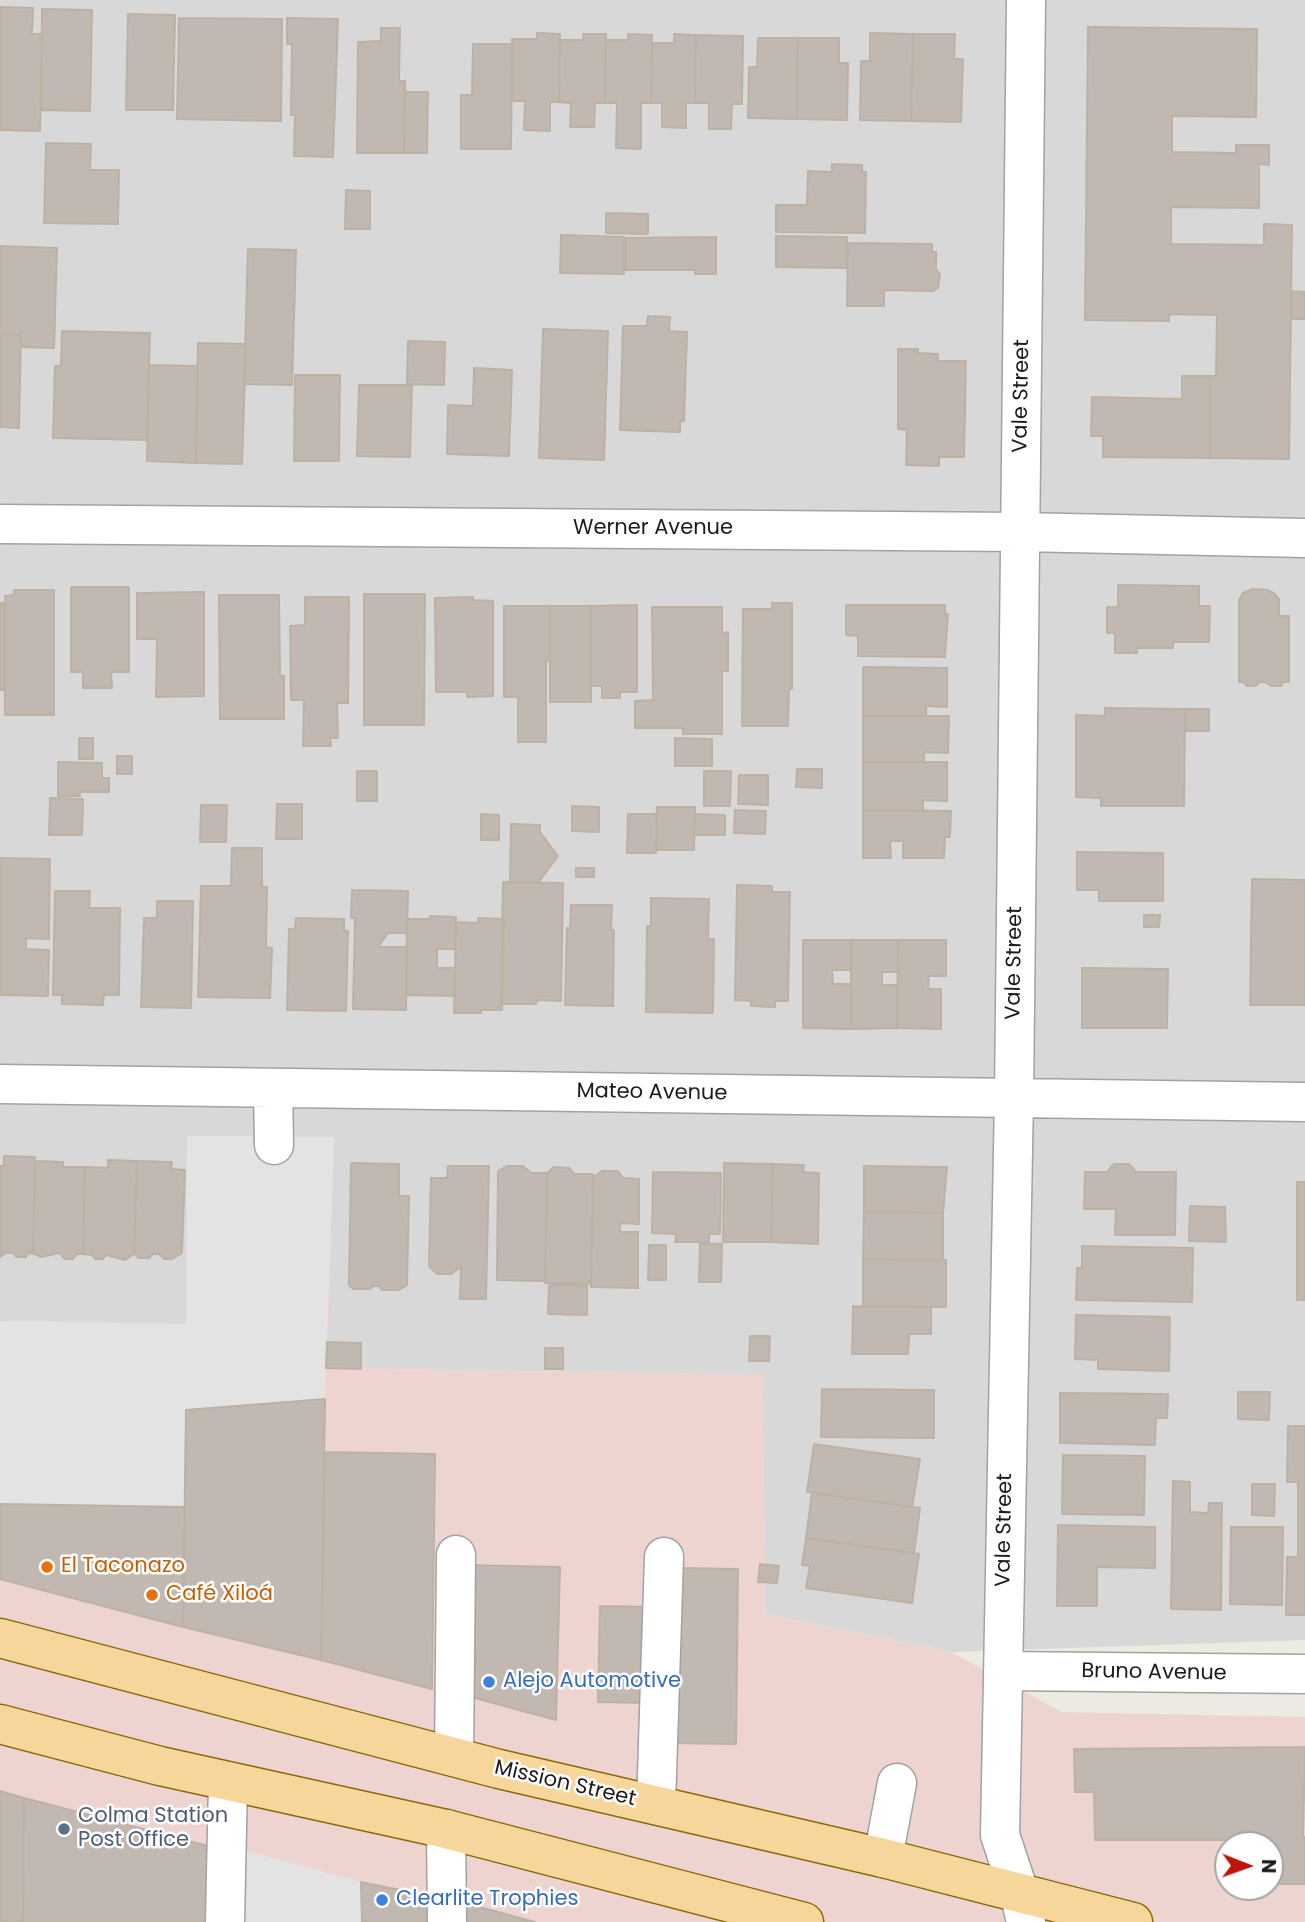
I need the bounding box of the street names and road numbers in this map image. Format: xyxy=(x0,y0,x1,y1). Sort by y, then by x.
street label: Vale Street xyxy=(1008,339,1036,453)
street label: Werner Avenue xyxy=(573,516,733,542)
street label: Vale Street xyxy=(1001,906,1029,1020)
street label: Mateo Avenue xyxy=(576,1079,728,1107)
street label: Vale Street xyxy=(991,1473,1019,1587)
street label: Bruno Avenue xyxy=(1081,1659,1227,1687)
street label: Mission Street xyxy=(492,1755,638,1813)

